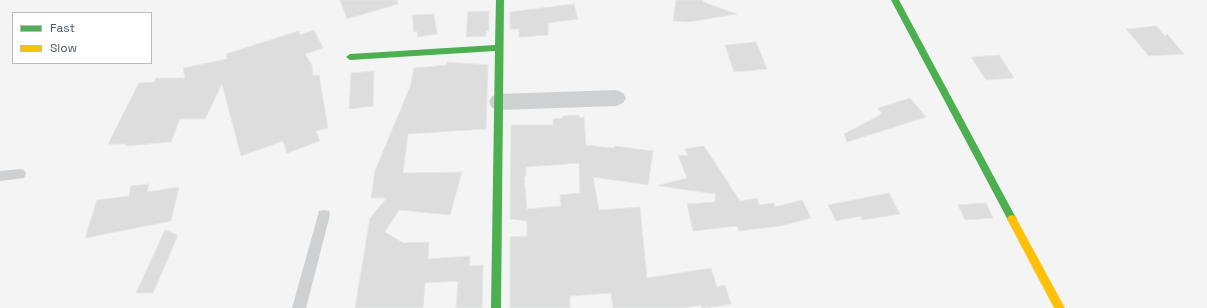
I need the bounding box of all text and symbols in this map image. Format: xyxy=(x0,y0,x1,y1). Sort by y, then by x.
legend xyxy=(12,12,152,64)
text: Fast xyxy=(50,20,75,36)
text: Slow xyxy=(50,40,77,56)

